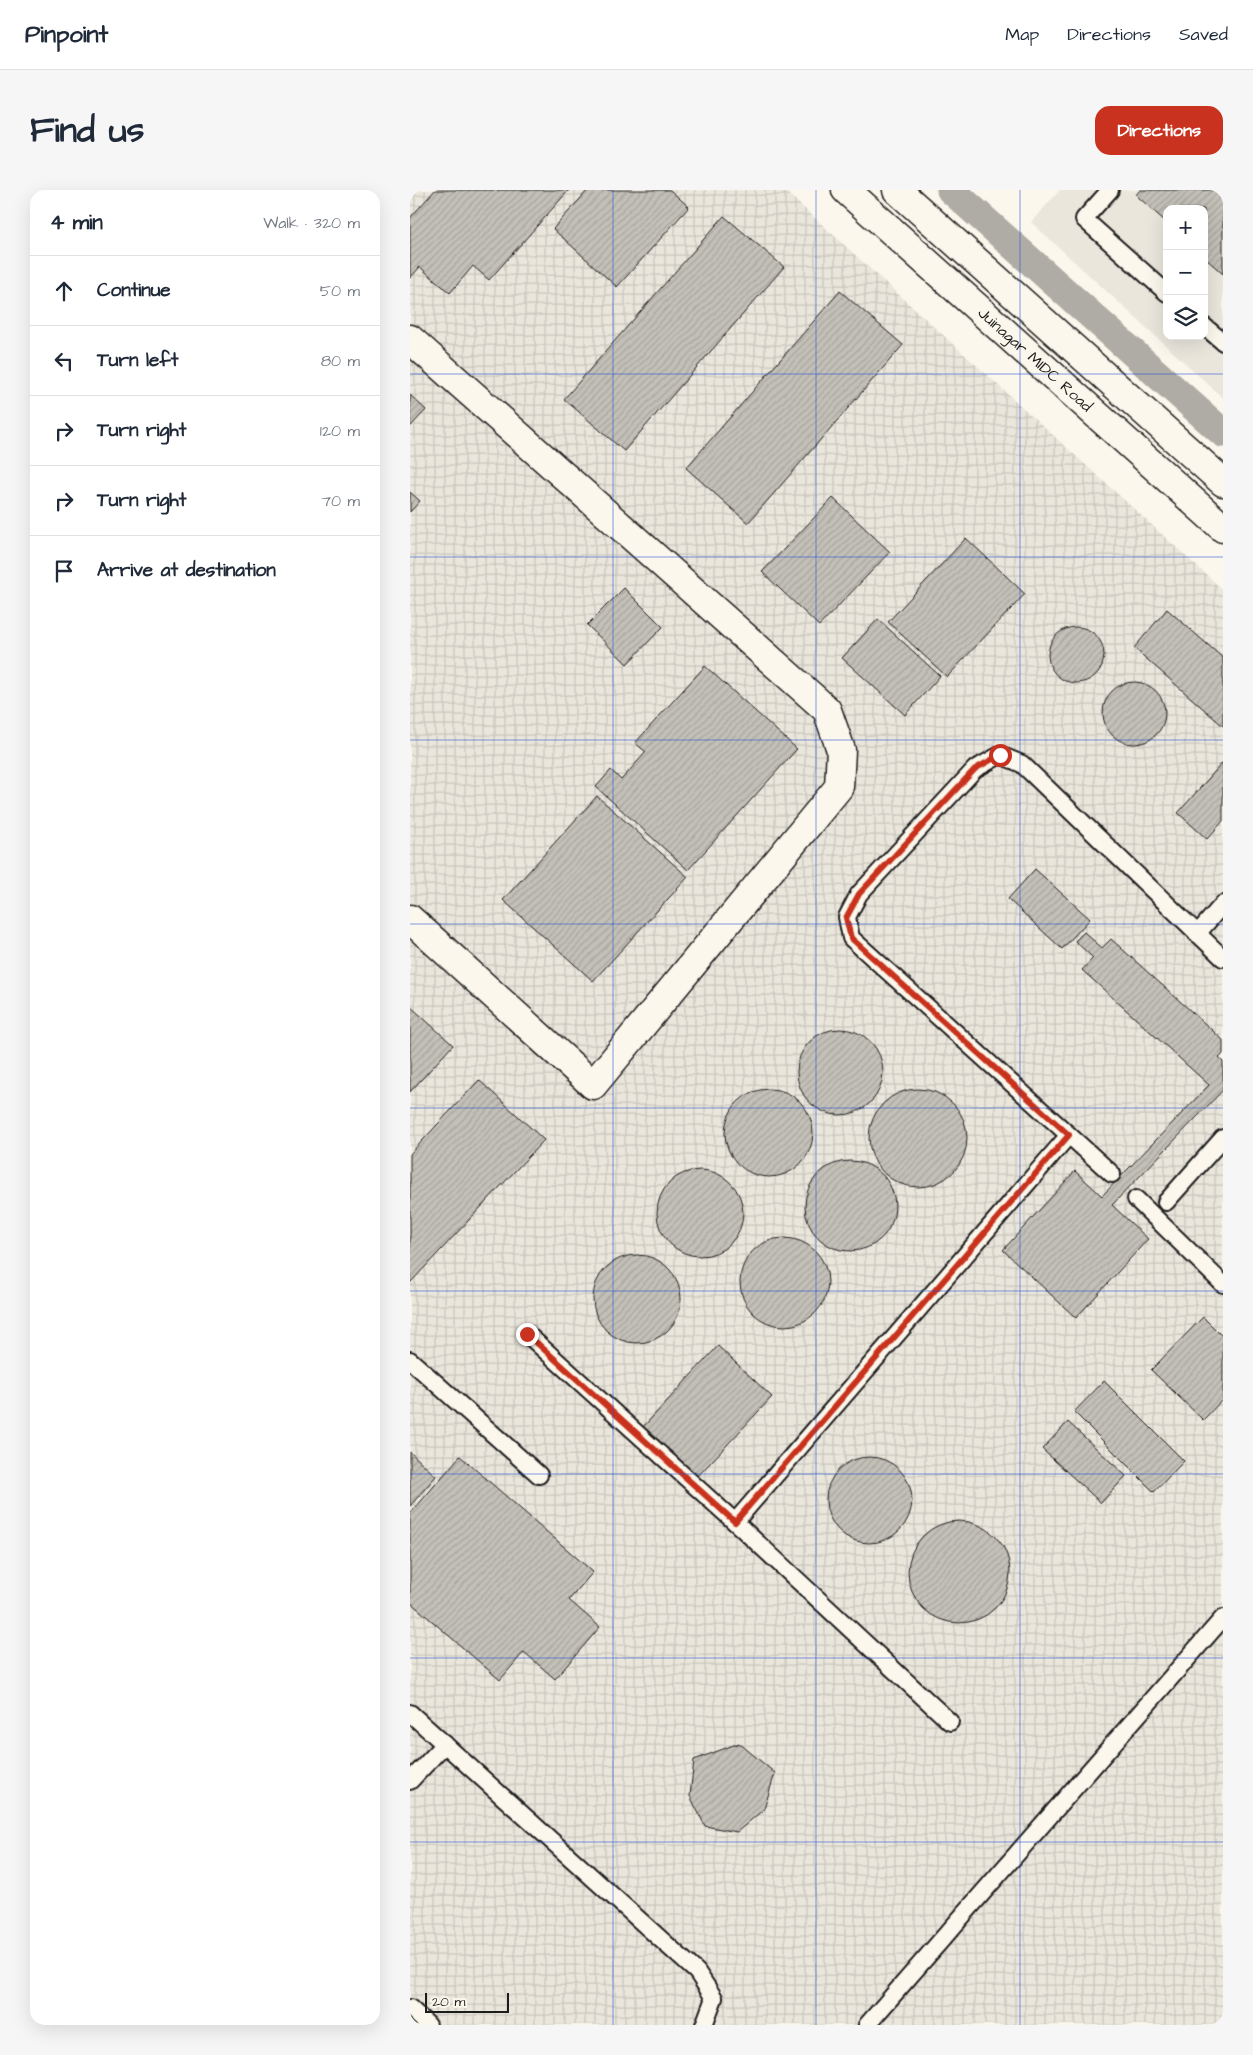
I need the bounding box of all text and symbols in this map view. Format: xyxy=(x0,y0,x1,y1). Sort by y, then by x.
text: Pinpoint xyxy=(25,18,108,52)
text: Map xyxy=(1005,22,1039,47)
text: Directions xyxy=(1067,22,1151,47)
text: Saved xyxy=(1179,22,1228,47)
text: Find us xyxy=(30,106,144,155)
button: Directions xyxy=(1095,106,1223,155)
map controls xyxy=(1163,205,1208,340)
button: + xyxy=(1163,205,1208,250)
text: 4 min xyxy=(50,208,103,237)
text: Walk · 320 m xyxy=(263,212,360,234)
button: − xyxy=(1163,250,1208,295)
icon: ahead xyxy=(50,277,78,305)
text: Continue xyxy=(97,277,171,304)
text: 50 m xyxy=(320,280,360,302)
button: layers xyxy=(1163,295,1208,340)
street label: Juinagar MIDC Road xyxy=(973,302,1097,417)
icon: left xyxy=(50,347,78,375)
text: Turn left xyxy=(97,347,178,374)
text: 80 m xyxy=(321,350,360,372)
icon: right xyxy=(50,417,78,445)
text: Turn right xyxy=(97,417,186,444)
text: 120 m xyxy=(320,420,360,442)
icon: right xyxy=(50,487,78,515)
text: Turn right xyxy=(97,487,186,514)
text: 70 m xyxy=(321,490,360,512)
icon: arrive xyxy=(50,557,78,585)
text: Arrive at destination xyxy=(97,557,276,584)
route start xyxy=(989,744,1012,767)
route end xyxy=(516,1323,539,1346)
scale bar xyxy=(425,1990,509,2013)
text: 20 m xyxy=(432,1992,465,2012)

